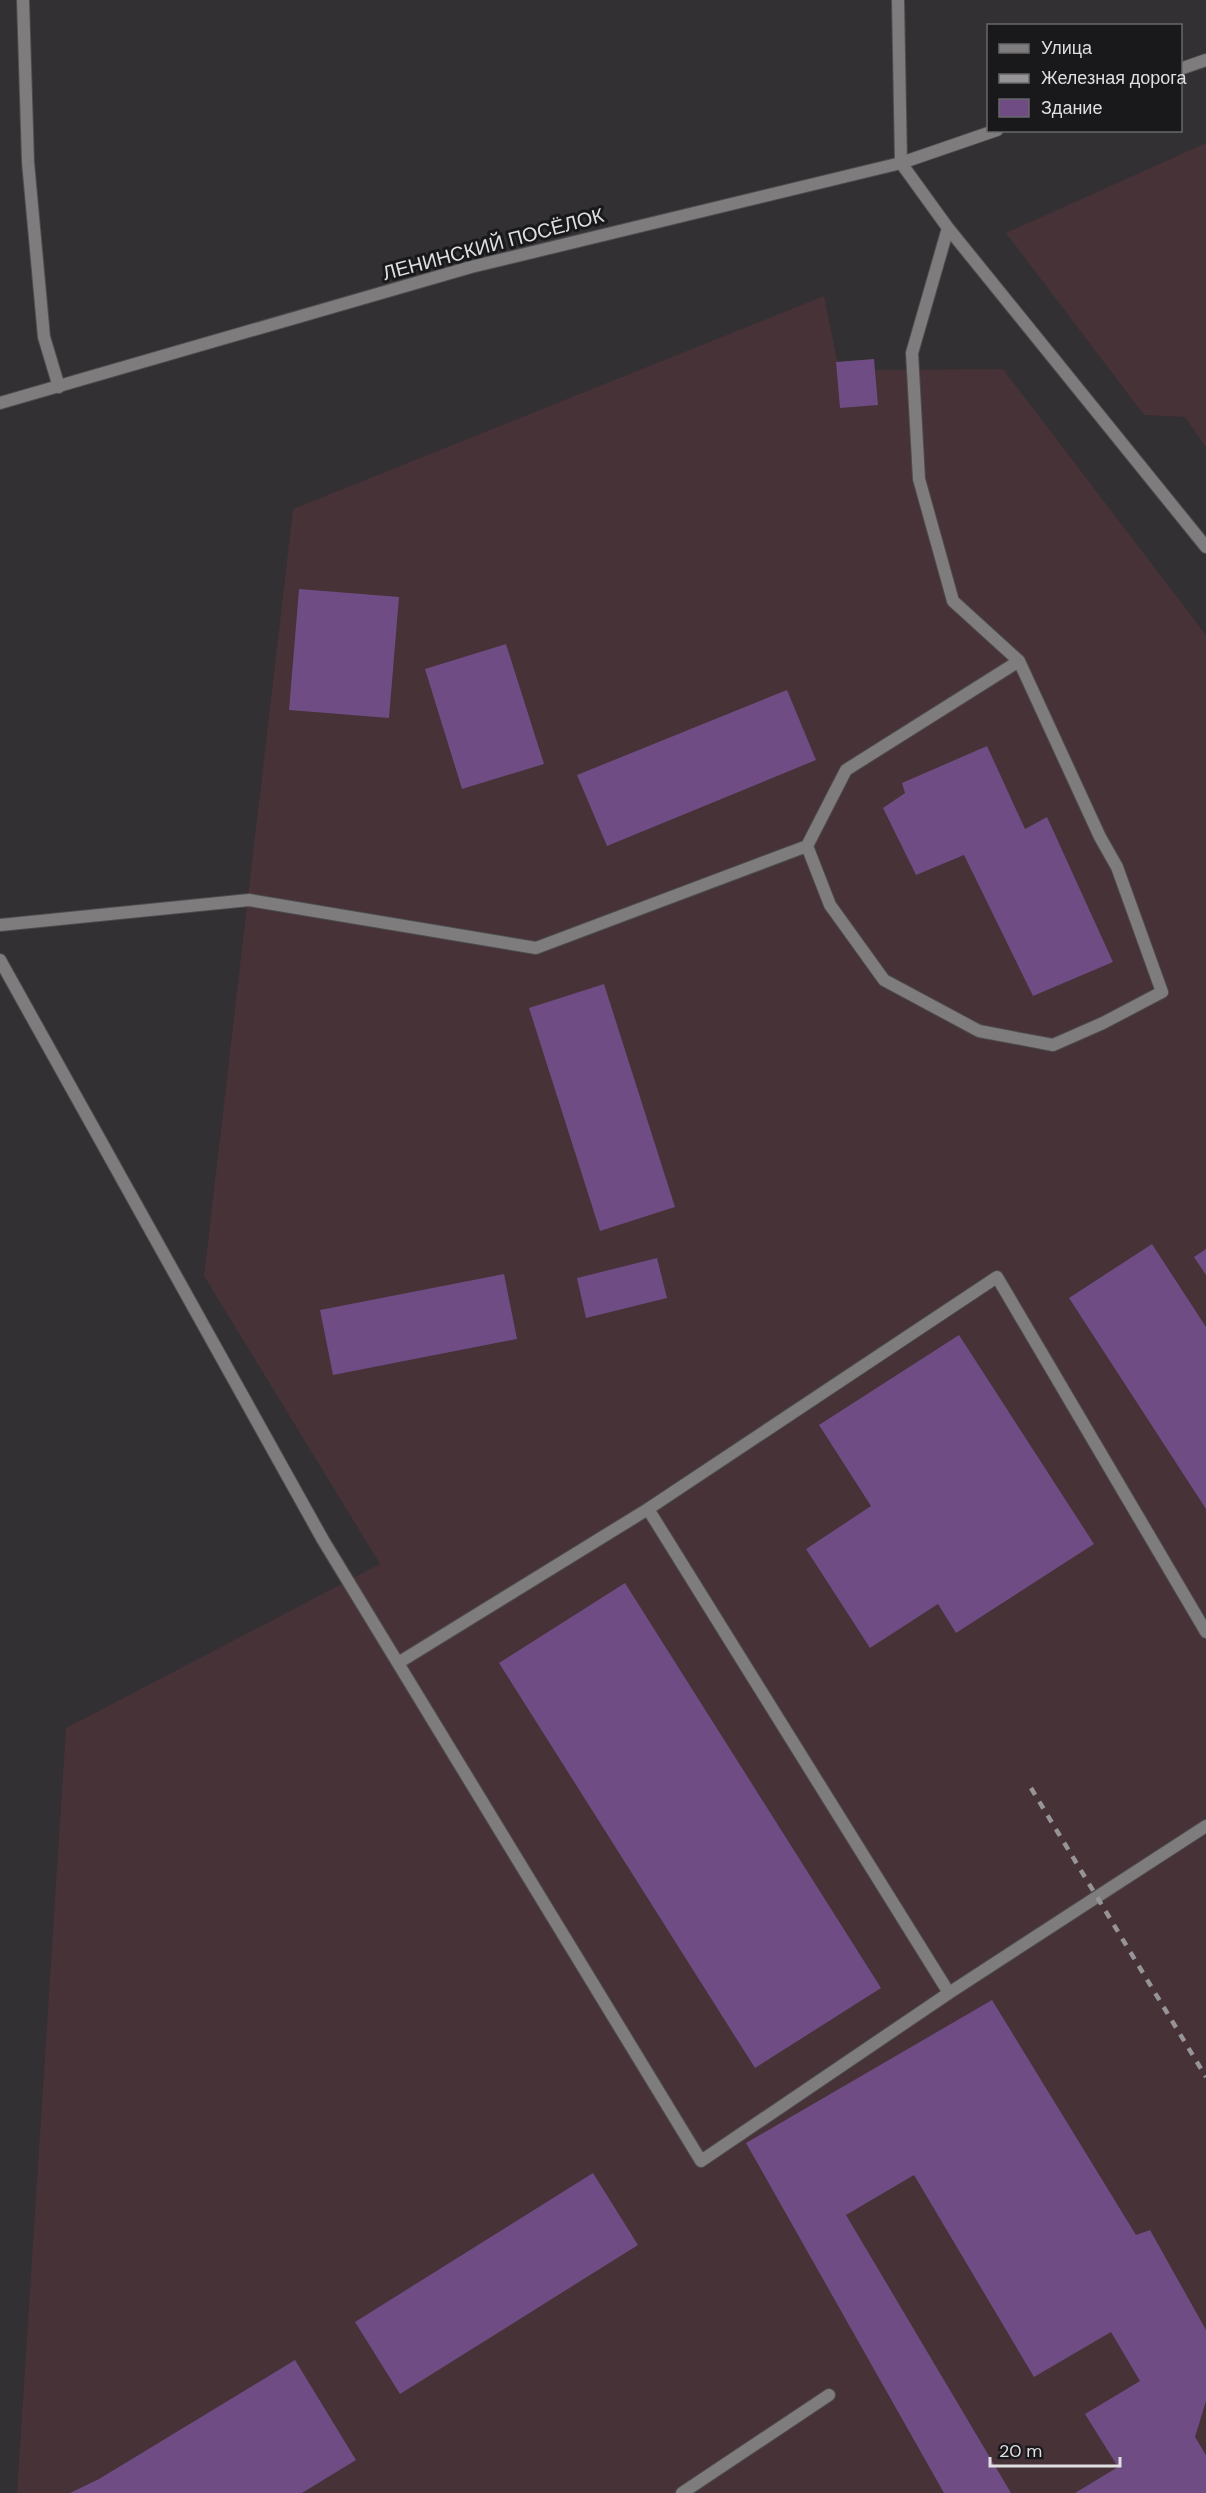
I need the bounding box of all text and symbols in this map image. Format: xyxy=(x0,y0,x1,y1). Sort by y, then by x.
legend xyxy=(987,24,1182,132)
text: Улица xyxy=(1041,36,1093,60)
text: Железная дорога xyxy=(1041,66,1187,90)
text: Здание xyxy=(1041,96,1102,120)
street label: ЛЕНИНСКИЙ ПОСЁЛОК xyxy=(380,202,607,286)
scale bar xyxy=(990,2430,1120,2468)
text: 20 m xyxy=(999,2439,1042,2463)

